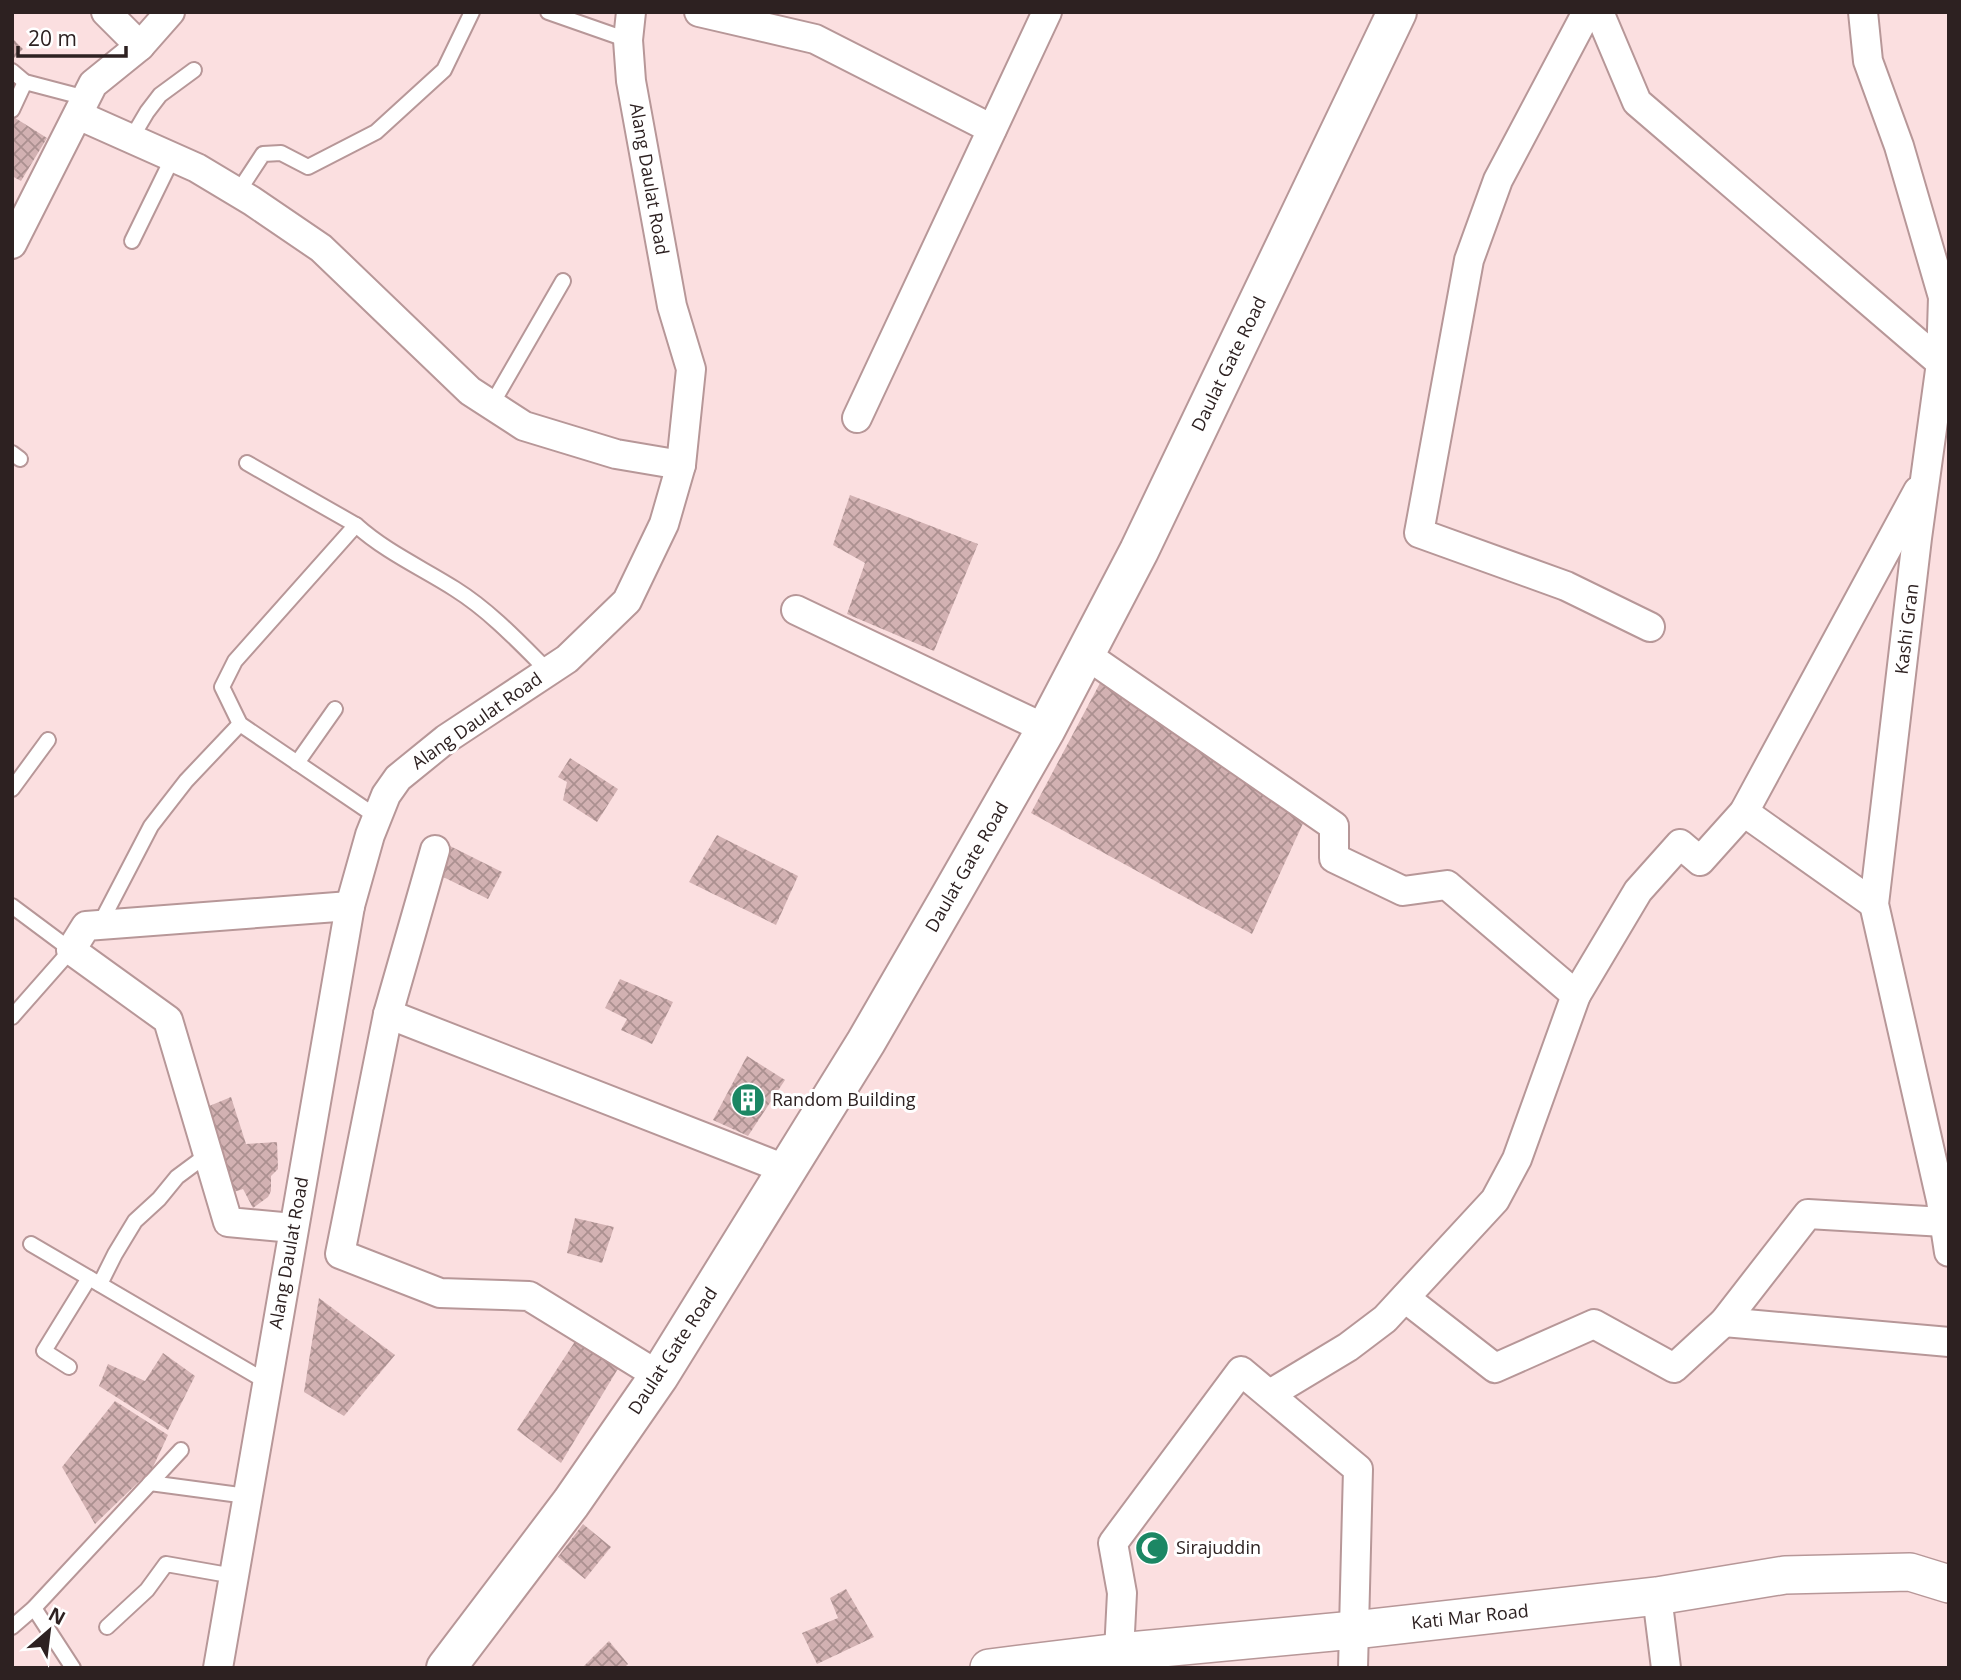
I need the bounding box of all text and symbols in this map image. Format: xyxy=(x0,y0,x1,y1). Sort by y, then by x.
scale bar xyxy=(18,14,126,58)
text: 20 m xyxy=(28,24,77,52)
street label: Alang Daulat Road xyxy=(625,101,675,257)
street label: Daulat Gate Road xyxy=(1185,292,1271,435)
street label: Kashi Gran xyxy=(1889,582,1923,676)
street label: Alang Daulat Road xyxy=(406,666,546,774)
street label: Daulat Gate Road xyxy=(919,797,1013,936)
building icon: Random Building xyxy=(729,1081,767,1119)
place label: Random Building xyxy=(772,1087,916,1111)
street label: Alang Daulat Road xyxy=(263,1175,313,1331)
street label: Daulat Gate Road xyxy=(622,1282,722,1419)
mosque icon: Sirajuddin xyxy=(1133,1529,1171,1567)
place label: Sirajuddin xyxy=(1176,1535,1261,1559)
north arrow xyxy=(14,1596,84,1666)
street label: Kati Mar Road xyxy=(1410,1598,1530,1634)
text: N xyxy=(44,1601,70,1631)

